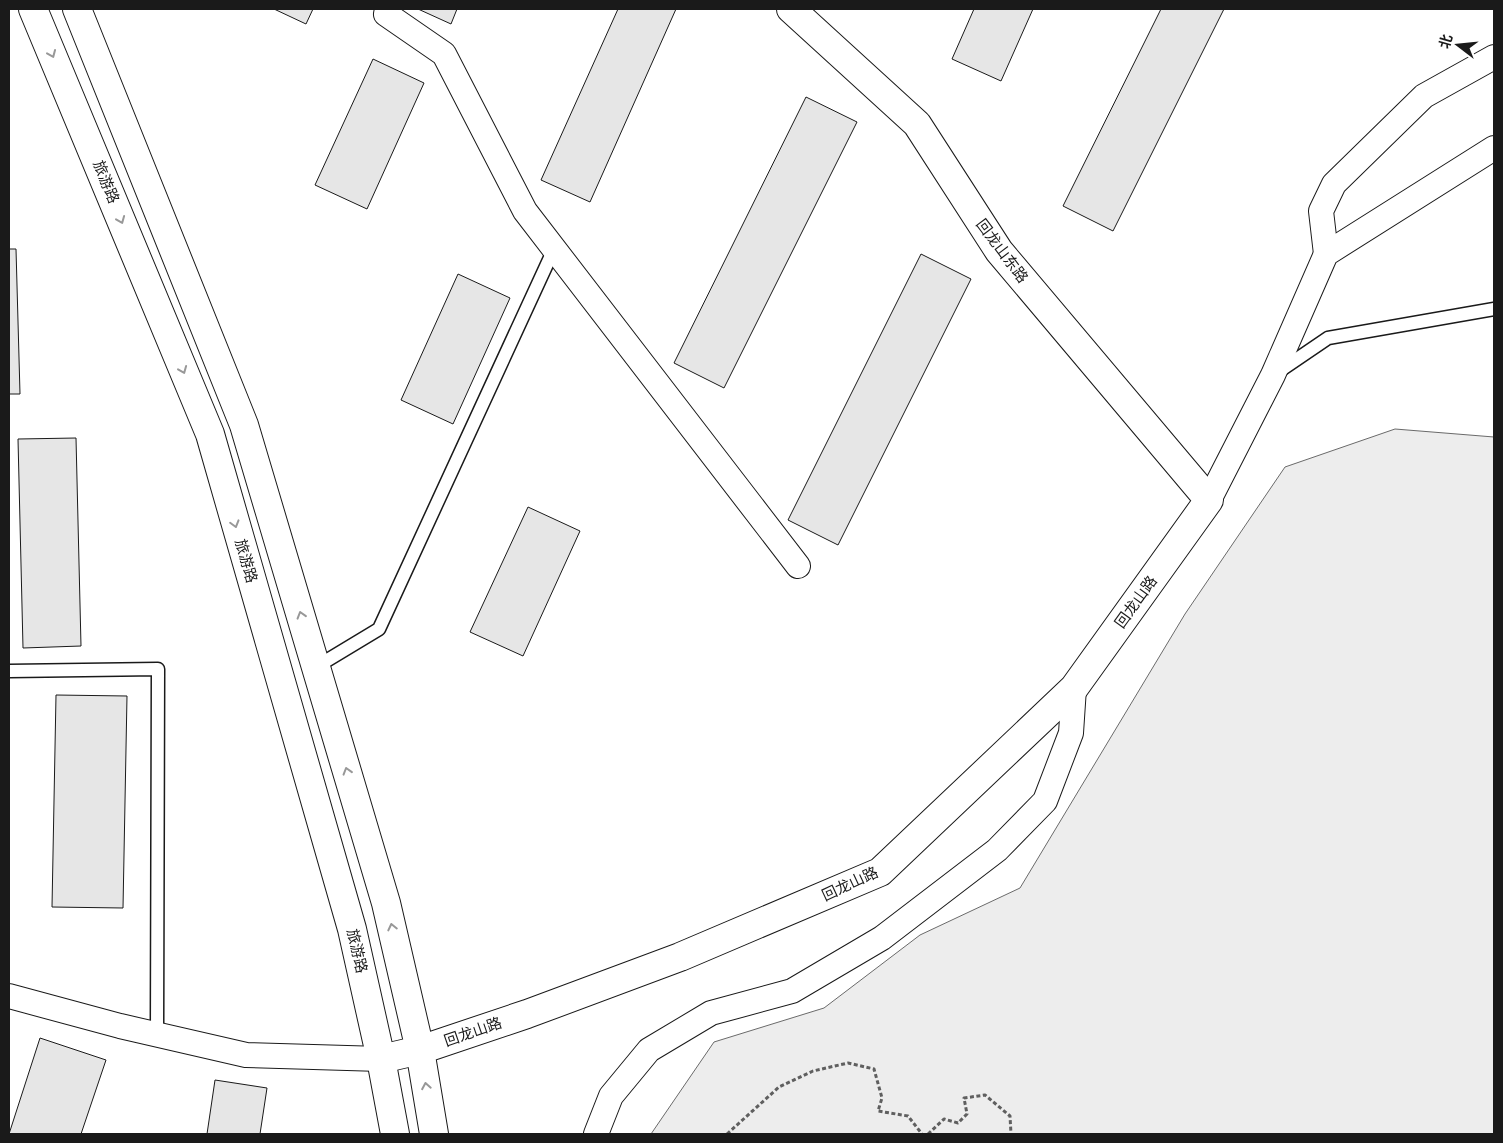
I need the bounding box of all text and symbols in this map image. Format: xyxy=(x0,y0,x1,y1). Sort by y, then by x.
north arrow xyxy=(1433,20,1483,70)
text: 北 xyxy=(1436,32,1455,50)
one-way arrow xyxy=(46,49,56,58)
street label: 旅游路 xyxy=(89,158,123,206)
one-way arrow xyxy=(115,215,126,224)
street label: 回龙山东路 xyxy=(972,216,1032,286)
one-way arrow xyxy=(177,365,188,374)
one-way arrow xyxy=(230,519,240,527)
street label: 旅游路 xyxy=(231,537,261,585)
street label: 回龙山路 xyxy=(1111,572,1161,632)
one-way arrow xyxy=(296,612,306,620)
one-way arrow xyxy=(342,768,352,776)
street label: 回龙山路 xyxy=(819,863,881,905)
one-way arrow xyxy=(387,923,398,932)
street label: 旅游路 xyxy=(343,927,371,975)
street label: 回龙山路 xyxy=(442,1014,504,1050)
one-way arrow xyxy=(421,1082,431,1091)

